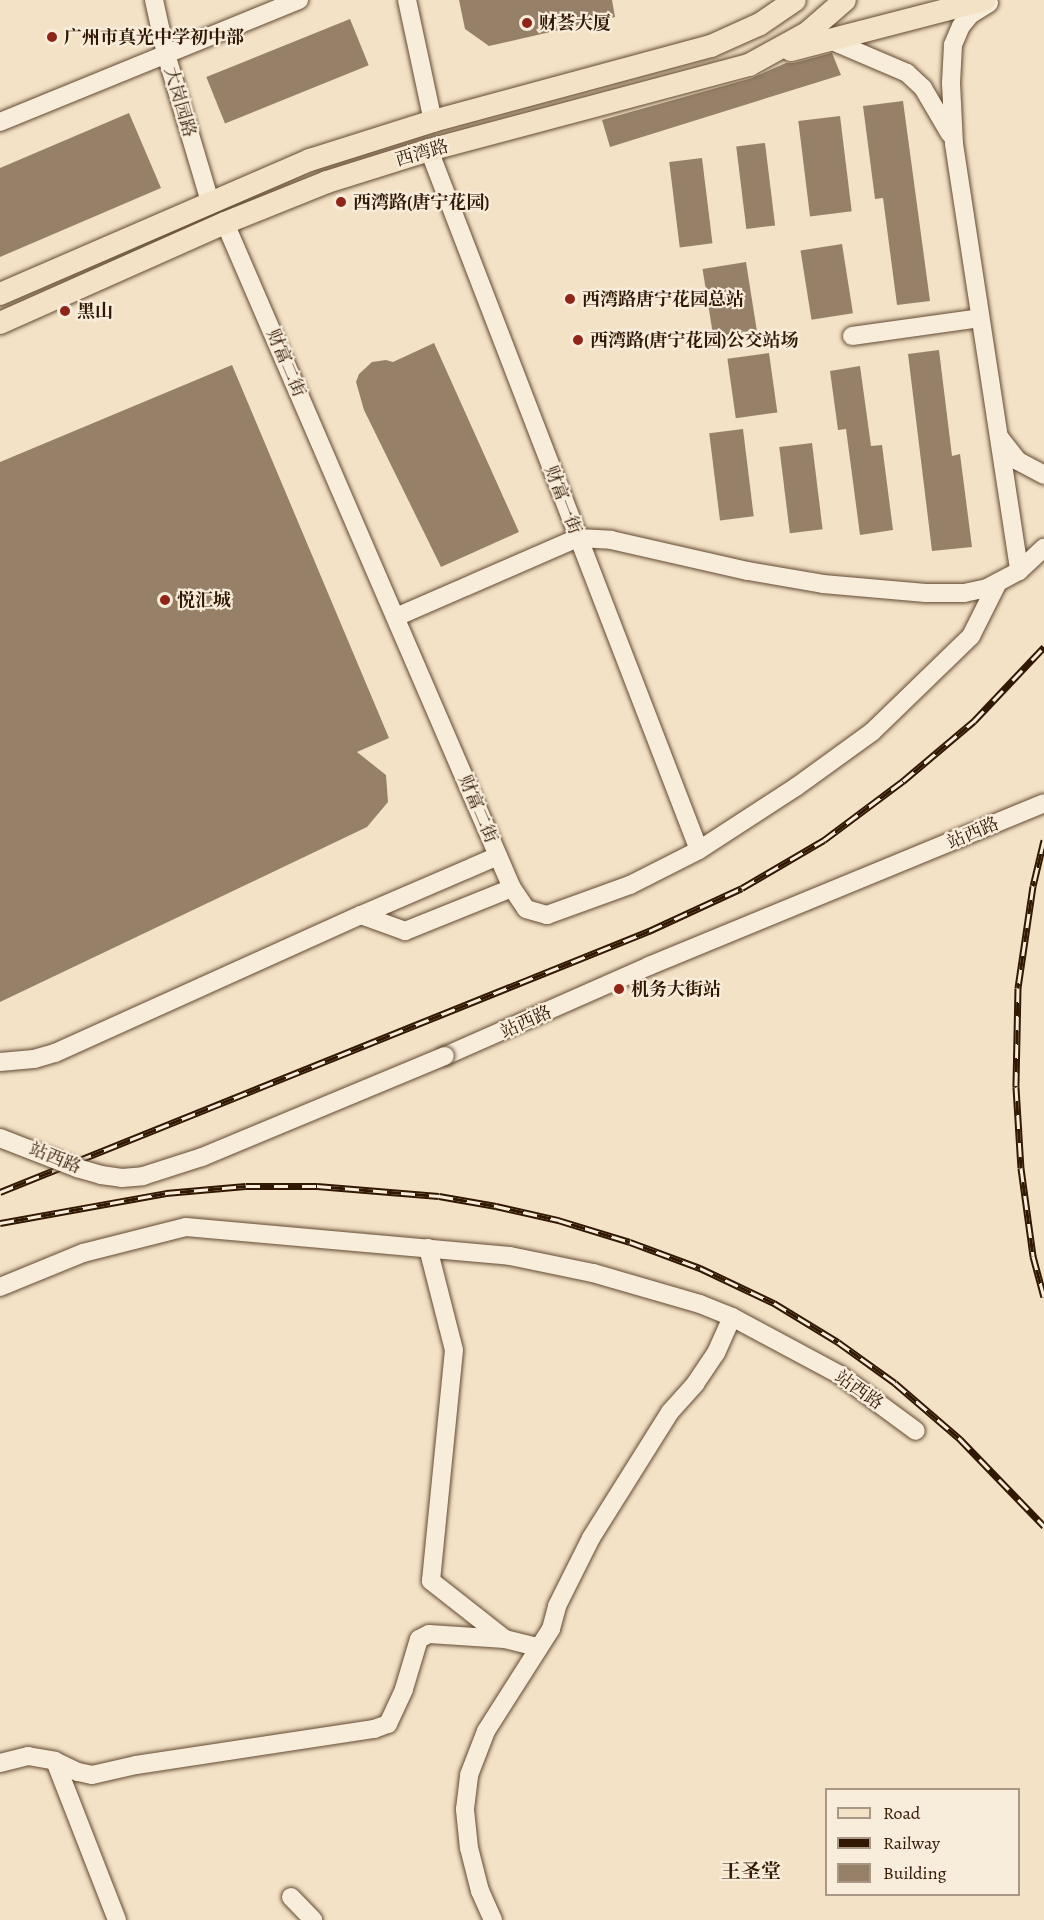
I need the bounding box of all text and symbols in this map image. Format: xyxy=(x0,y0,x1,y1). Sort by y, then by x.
place label: 财荟大厦 xyxy=(539,12,611,34)
marker: 财荟大厦 xyxy=(520,16,534,30)
place label: 广州市真光中学初中部 xyxy=(64,26,244,48)
marker: 广州市真光中学初中部 xyxy=(45,30,59,44)
street label: 大岗园路 xyxy=(160,64,200,140)
street label: 西湾路 xyxy=(393,135,451,171)
place label: 西湾路(唐宁花园) xyxy=(353,191,489,213)
marker: 西湾路(唐宁花园) xyxy=(334,195,348,209)
place label: 西湾路唐宁花园总站 xyxy=(582,288,744,310)
marker: 西湾路唐宁花园总站 xyxy=(563,292,577,306)
place label: 黑山 xyxy=(77,300,113,322)
marker: 黑山 xyxy=(58,304,72,318)
street label: 财富二街 xyxy=(262,326,310,400)
place label: 西湾路(唐宁花园)公交站场 xyxy=(590,329,798,351)
marker: 西湾路(唐宁花园)公交站场 xyxy=(571,333,585,347)
street label: 财富一街 xyxy=(540,463,586,537)
place label: 悦汇城 xyxy=(177,589,231,611)
marker: 悦汇城 xyxy=(158,593,172,607)
street label: 财富二街 xyxy=(454,772,502,846)
street label: 站西路 xyxy=(944,813,1002,853)
place label: 机务大街站 xyxy=(631,978,721,1000)
marker: 机务大街站 xyxy=(612,982,626,996)
street label: 站西路 xyxy=(497,1001,555,1043)
street label: 站西路 xyxy=(26,1138,84,1178)
street label: 站西路 xyxy=(831,1366,887,1414)
legend xyxy=(825,1788,1020,1896)
text: Road xyxy=(883,1801,920,1825)
text: Railway xyxy=(883,1831,940,1855)
district label: 王圣堂 xyxy=(721,1859,781,1883)
text: Building xyxy=(883,1861,947,1885)

